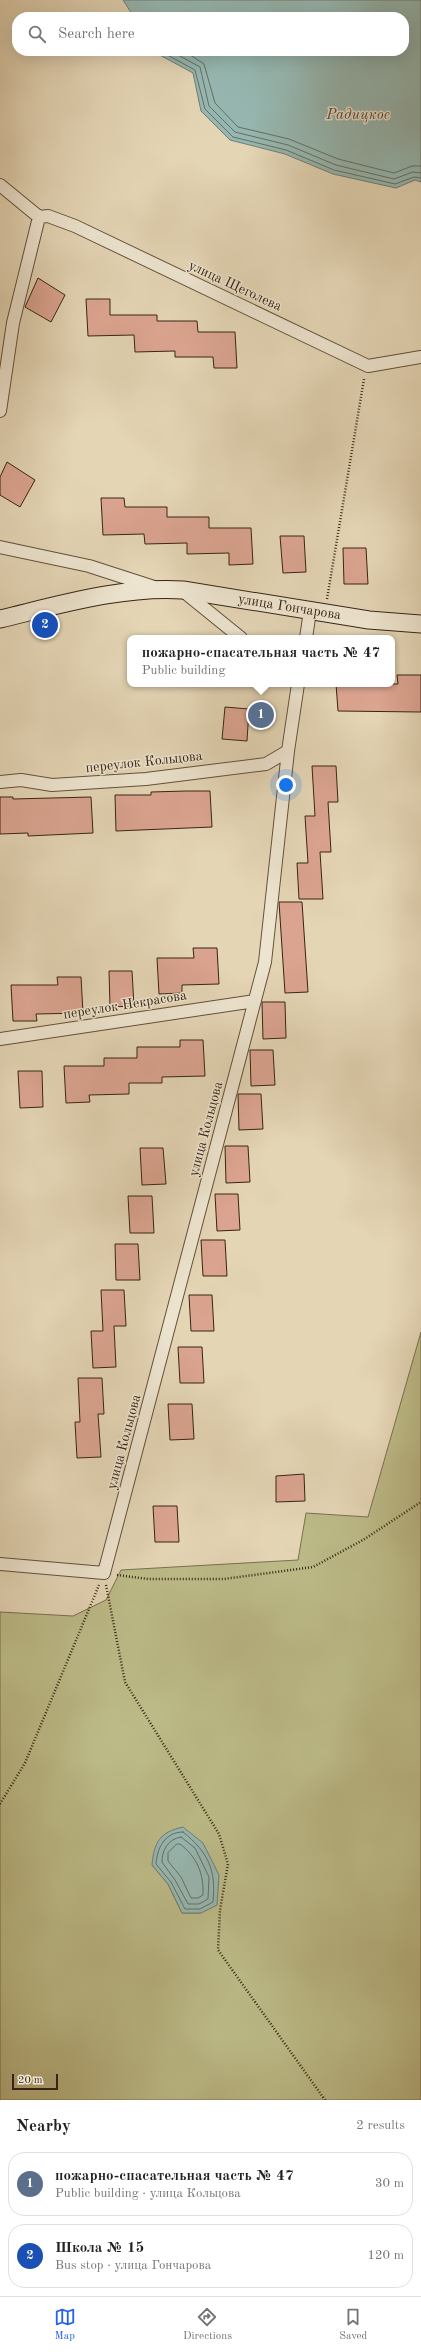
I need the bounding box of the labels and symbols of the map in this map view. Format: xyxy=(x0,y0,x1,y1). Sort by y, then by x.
water label: Радицкое xyxy=(325,108,390,123)
street label: улица Щеголева xyxy=(186,258,284,314)
street label: улица Гончарова xyxy=(237,592,342,622)
pin: 2 xyxy=(32,610,58,640)
pin: 1 xyxy=(248,700,274,730)
street label: переулок Кольцова xyxy=(85,749,203,775)
your location xyxy=(276,775,296,795)
street label: переулок Некрасова xyxy=(62,988,188,1022)
street label: улица Кольцова xyxy=(187,1080,225,1178)
street label: улица Кольцова xyxy=(105,1393,143,1491)
scale bar xyxy=(12,2072,58,2091)

